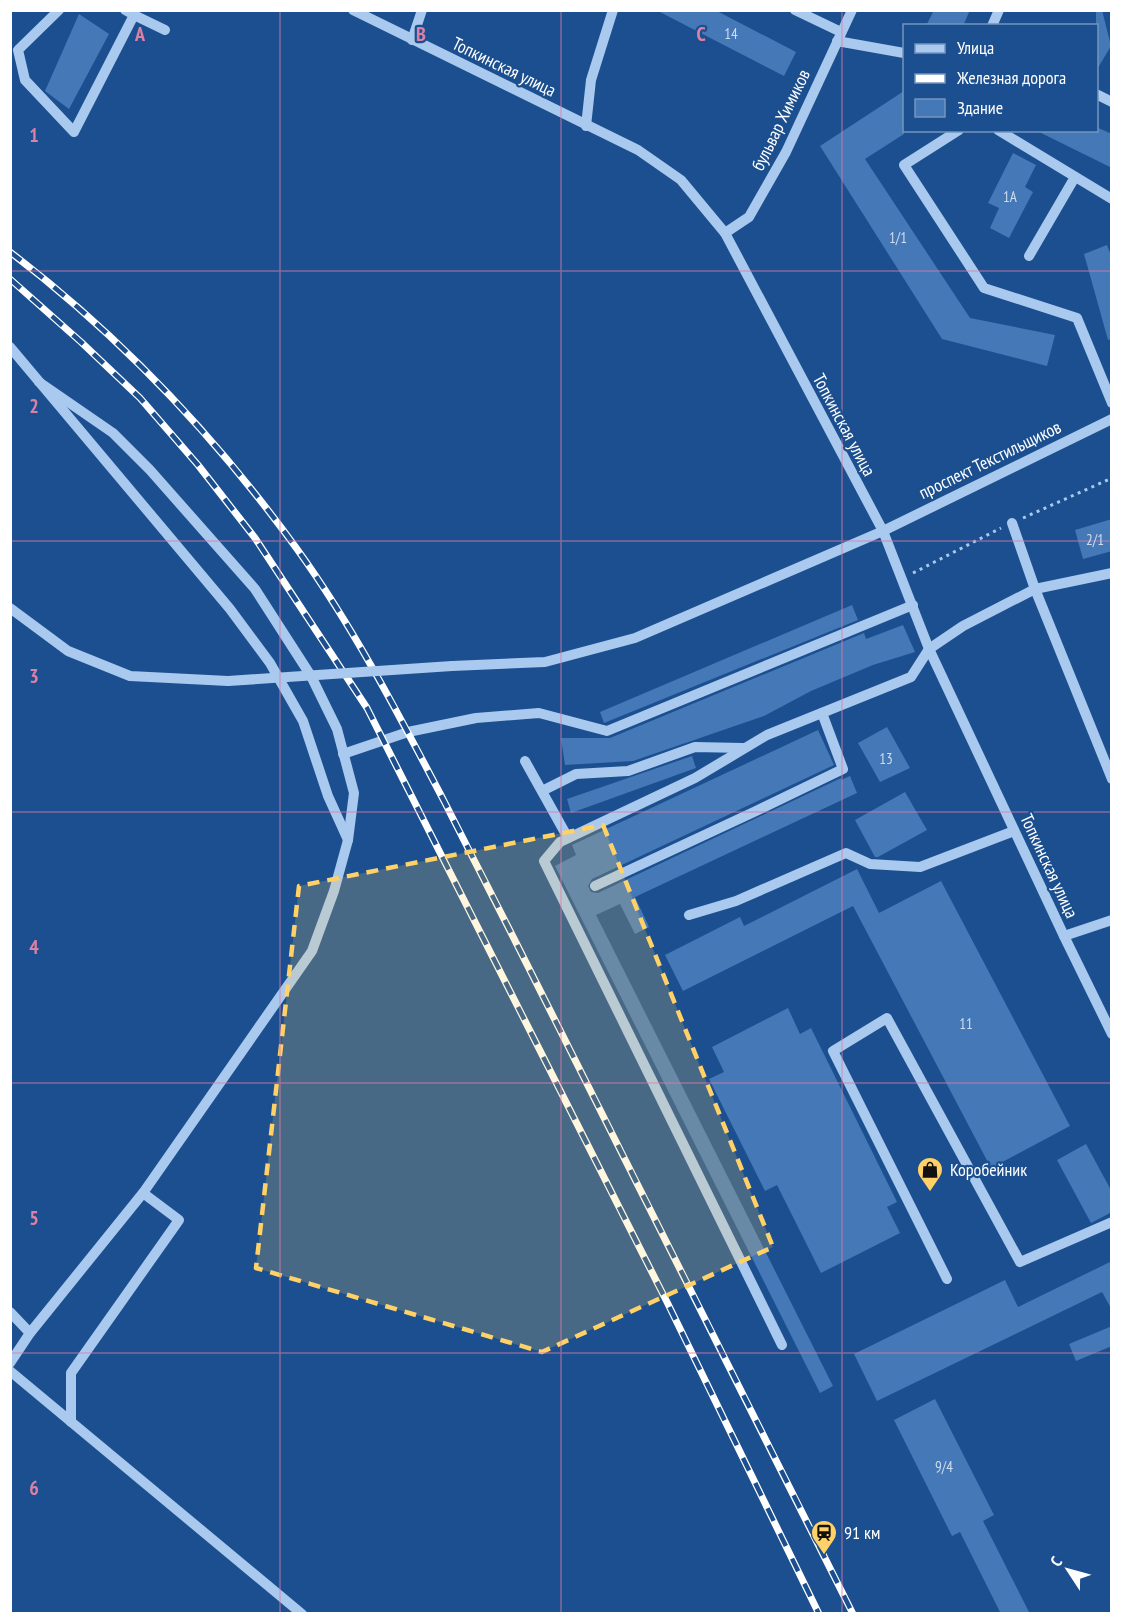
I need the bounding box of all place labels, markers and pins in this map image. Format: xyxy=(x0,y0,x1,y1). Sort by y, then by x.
shop icon: Коробейник xyxy=(915,1155,945,1193)
place label: Коробейник xyxy=(950,1158,1027,1181)
station icon: 91 км xyxy=(809,1518,839,1556)
place label: 91 км xyxy=(844,1521,880,1544)

